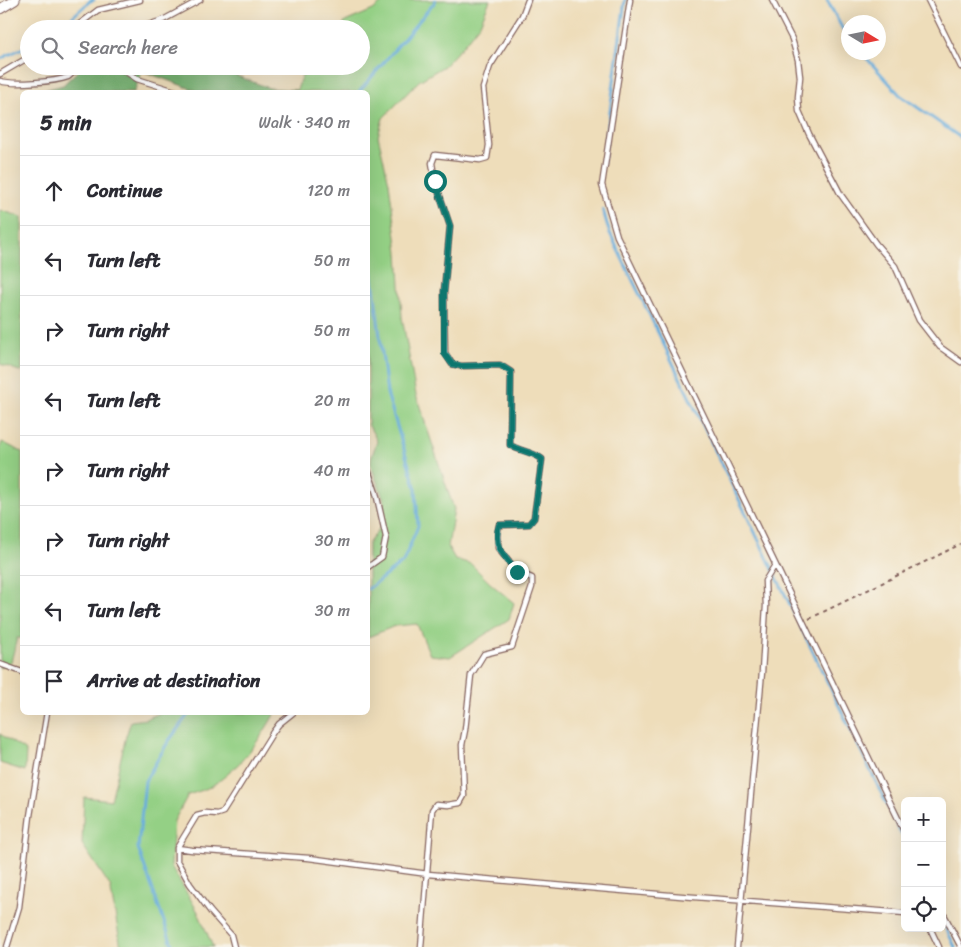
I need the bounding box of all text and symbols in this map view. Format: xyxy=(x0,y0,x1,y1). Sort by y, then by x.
north arrow xyxy=(841,15,886,60)
search box xyxy=(20,20,370,75)
text: Search here xyxy=(78,31,178,64)
icon: search xyxy=(38,34,66,62)
text: 5 min xyxy=(40,104,92,142)
text: Walk · 340 m xyxy=(259,108,350,137)
route start xyxy=(424,170,447,193)
text: Continue xyxy=(87,174,163,207)
text: 120 m xyxy=(307,176,350,205)
icon: ahead xyxy=(40,177,68,205)
text: Turn left xyxy=(87,244,160,277)
text: 50 m xyxy=(314,246,350,275)
icon: left xyxy=(40,247,68,275)
text: Turn right xyxy=(87,314,169,347)
text: 50 m xyxy=(314,316,350,345)
icon: right xyxy=(40,317,68,345)
text: Turn left xyxy=(87,384,160,417)
text: 20 m xyxy=(314,386,350,415)
icon: left xyxy=(40,387,68,415)
text: Turn right xyxy=(87,454,169,487)
text: 40 m xyxy=(313,456,350,485)
icon: right xyxy=(40,457,68,485)
text: Turn right xyxy=(87,524,169,557)
text: 30 m xyxy=(315,526,350,555)
icon: right xyxy=(40,527,68,555)
route end xyxy=(506,561,529,584)
text: Turn left xyxy=(87,594,160,627)
text: 30 m xyxy=(315,596,350,625)
icon: left xyxy=(40,597,68,625)
text: Arrive at destination xyxy=(87,664,260,697)
icon: arrive xyxy=(40,667,68,695)
map controls xyxy=(901,797,946,932)
button: + xyxy=(901,797,946,842)
button: − xyxy=(901,842,946,887)
button: locate xyxy=(901,887,946,932)

